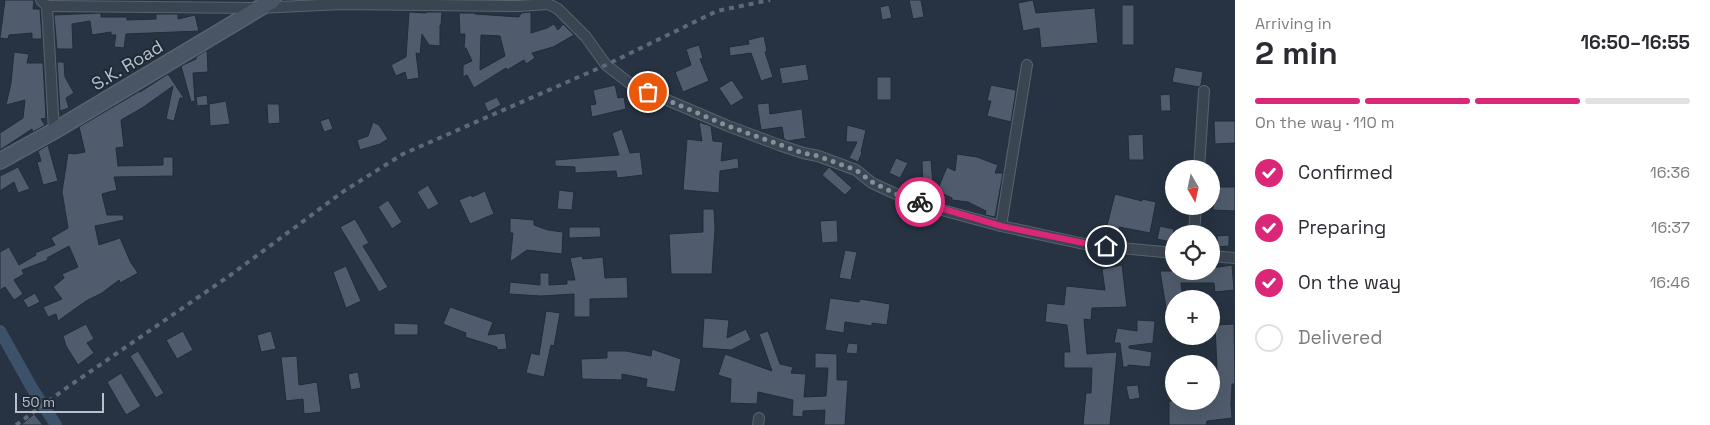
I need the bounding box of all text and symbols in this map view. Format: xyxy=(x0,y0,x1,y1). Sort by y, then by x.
text: Arriving in xyxy=(1255,13,1332,34)
text: 16:50–16:55 xyxy=(1580,30,1690,55)
text: 2 min xyxy=(1255,33,1338,73)
street label: S.K. Road xyxy=(87,35,167,95)
pin xyxy=(627,71,669,113)
icon: bag xyxy=(634,78,662,106)
text: On the way · 110 m xyxy=(1255,112,1395,133)
icon: check xyxy=(1255,159,1283,187)
north arrow xyxy=(1165,160,1220,215)
map controls xyxy=(1165,160,1220,410)
text: Confirmed xyxy=(1298,160,1393,185)
text: 16:36 xyxy=(1650,162,1690,183)
courier xyxy=(895,177,945,227)
icon: bike xyxy=(906,188,934,216)
icon: check xyxy=(1255,214,1283,242)
text: Preparing xyxy=(1298,215,1386,240)
text: 16:37 xyxy=(1651,217,1690,238)
pin xyxy=(1085,225,1127,267)
button: locate xyxy=(1165,225,1220,280)
icon: home xyxy=(1092,232,1120,260)
icon: check xyxy=(1255,269,1283,297)
text: On the way xyxy=(1298,270,1401,295)
text: 16:46 xyxy=(1650,272,1690,293)
button: + xyxy=(1165,290,1220,345)
text: Delivered xyxy=(1298,325,1383,350)
button: − xyxy=(1165,355,1220,410)
scale bar xyxy=(15,390,104,413)
text: 50 m xyxy=(22,393,55,411)

